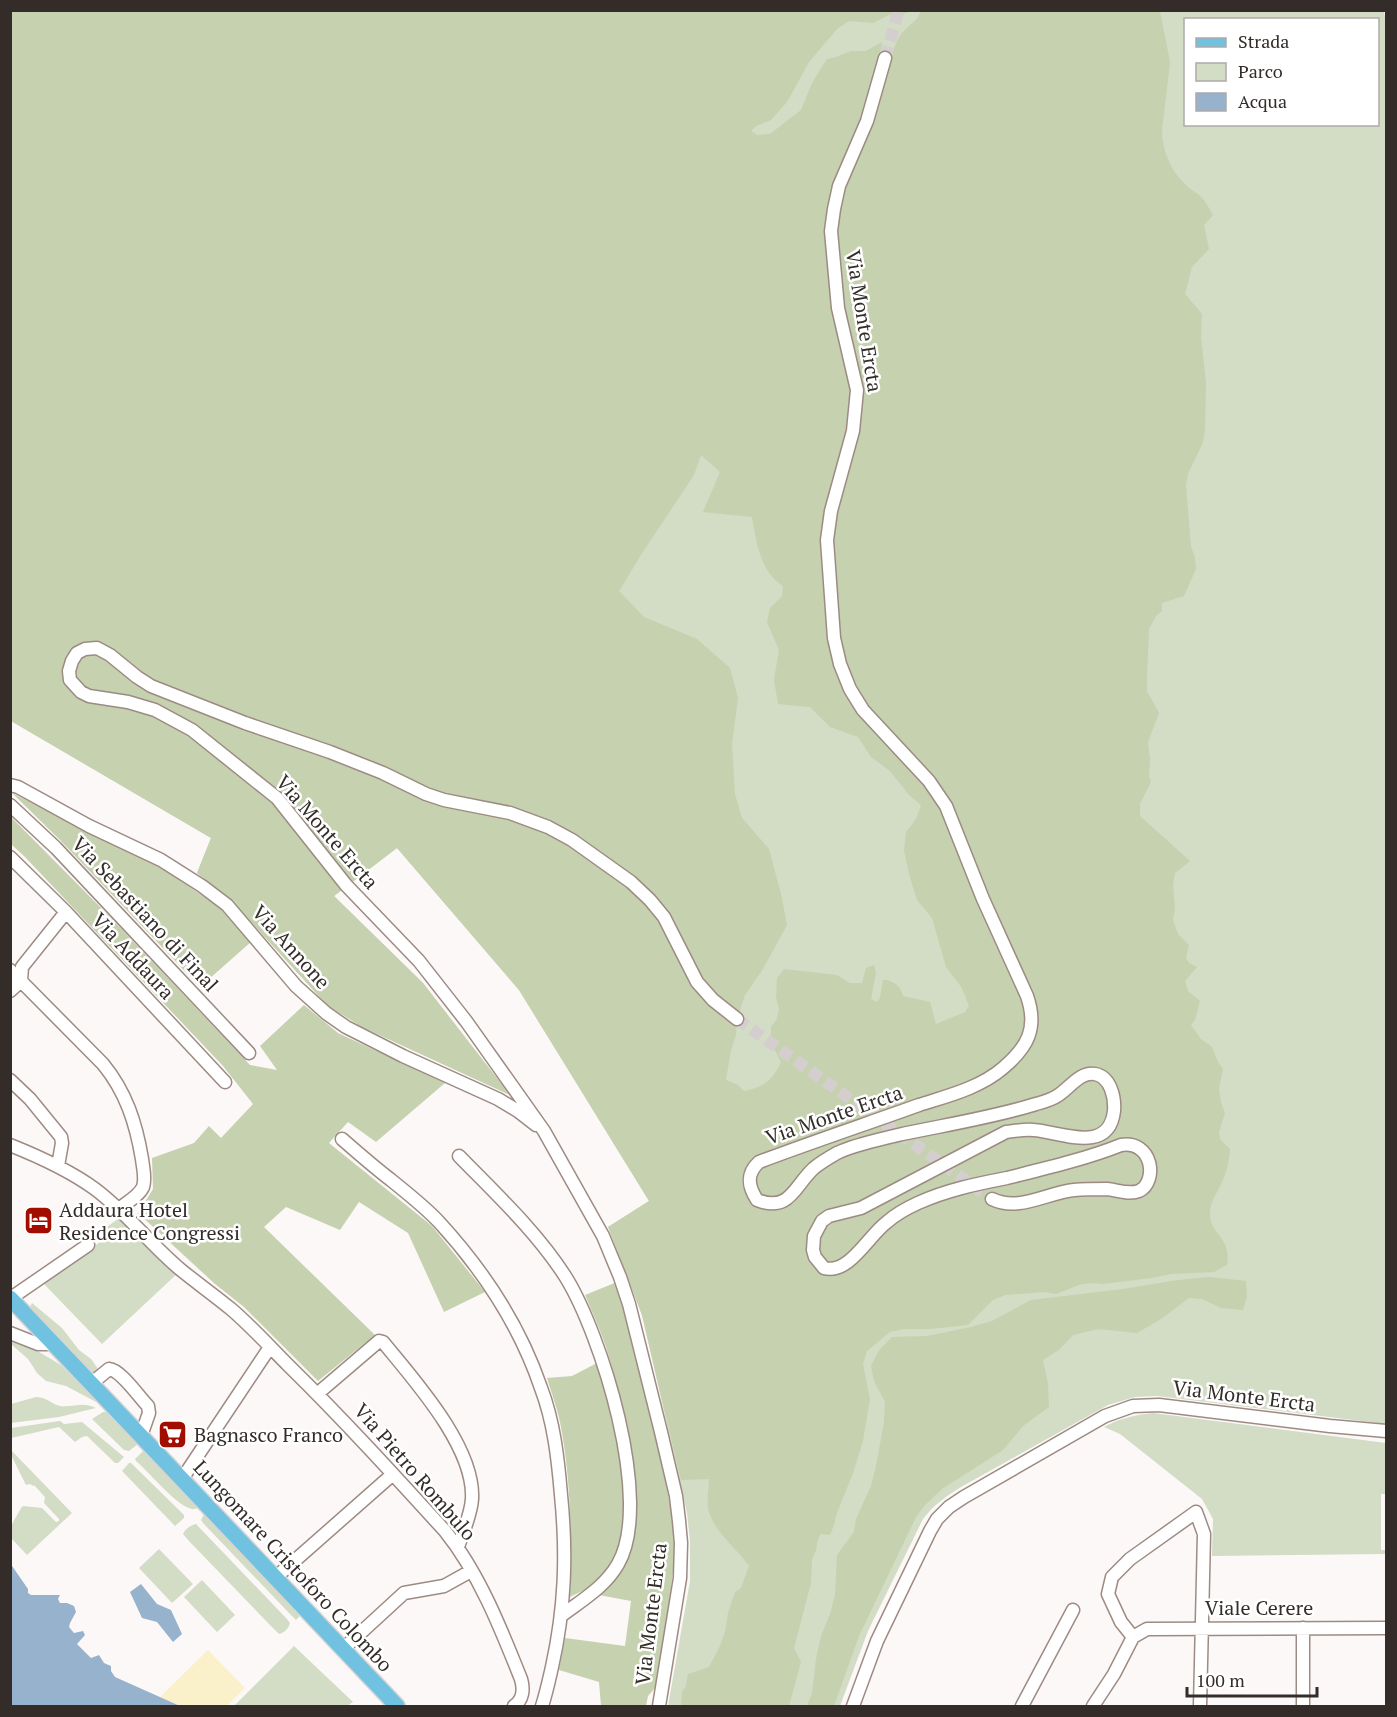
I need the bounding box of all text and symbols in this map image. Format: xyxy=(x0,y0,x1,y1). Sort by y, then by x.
legend xyxy=(1184,18,1379,126)
text: Strada xyxy=(1238,29,1289,53)
text: Parco xyxy=(1238,59,1283,83)
text: Acqua xyxy=(1238,89,1287,113)
street label: Via Monte Ercta xyxy=(840,248,889,394)
street label: Via Monte Ercta xyxy=(270,769,385,895)
street label: Via Sebastiano di Final xyxy=(66,830,225,997)
street label: Via Annone xyxy=(246,899,336,995)
street label: Via Addaura xyxy=(86,906,181,1005)
street label: Via Monte Ercta xyxy=(762,1078,906,1151)
place label: Addaura Hotel Residence Congressi xyxy=(59,1196,240,1246)
hotel icon: Addaura Hotel Residence Congressi xyxy=(22,1205,54,1237)
street label: Via Monte Ercta xyxy=(1171,1373,1317,1418)
street label: Via Pietro Rombulo xyxy=(348,1397,483,1546)
supermarket icon: Bagnasco Franco xyxy=(157,1419,189,1451)
place label: Bagnasco Franco xyxy=(194,1421,343,1448)
street label: Lungomare Cristoforo Colombo xyxy=(188,1454,399,1677)
street label: Via Monte Ercta xyxy=(628,1541,673,1687)
street label: Viale Cerere xyxy=(1205,1594,1313,1621)
scale bar xyxy=(1187,1660,1318,1698)
text: 100 m xyxy=(1196,1668,1245,1692)

